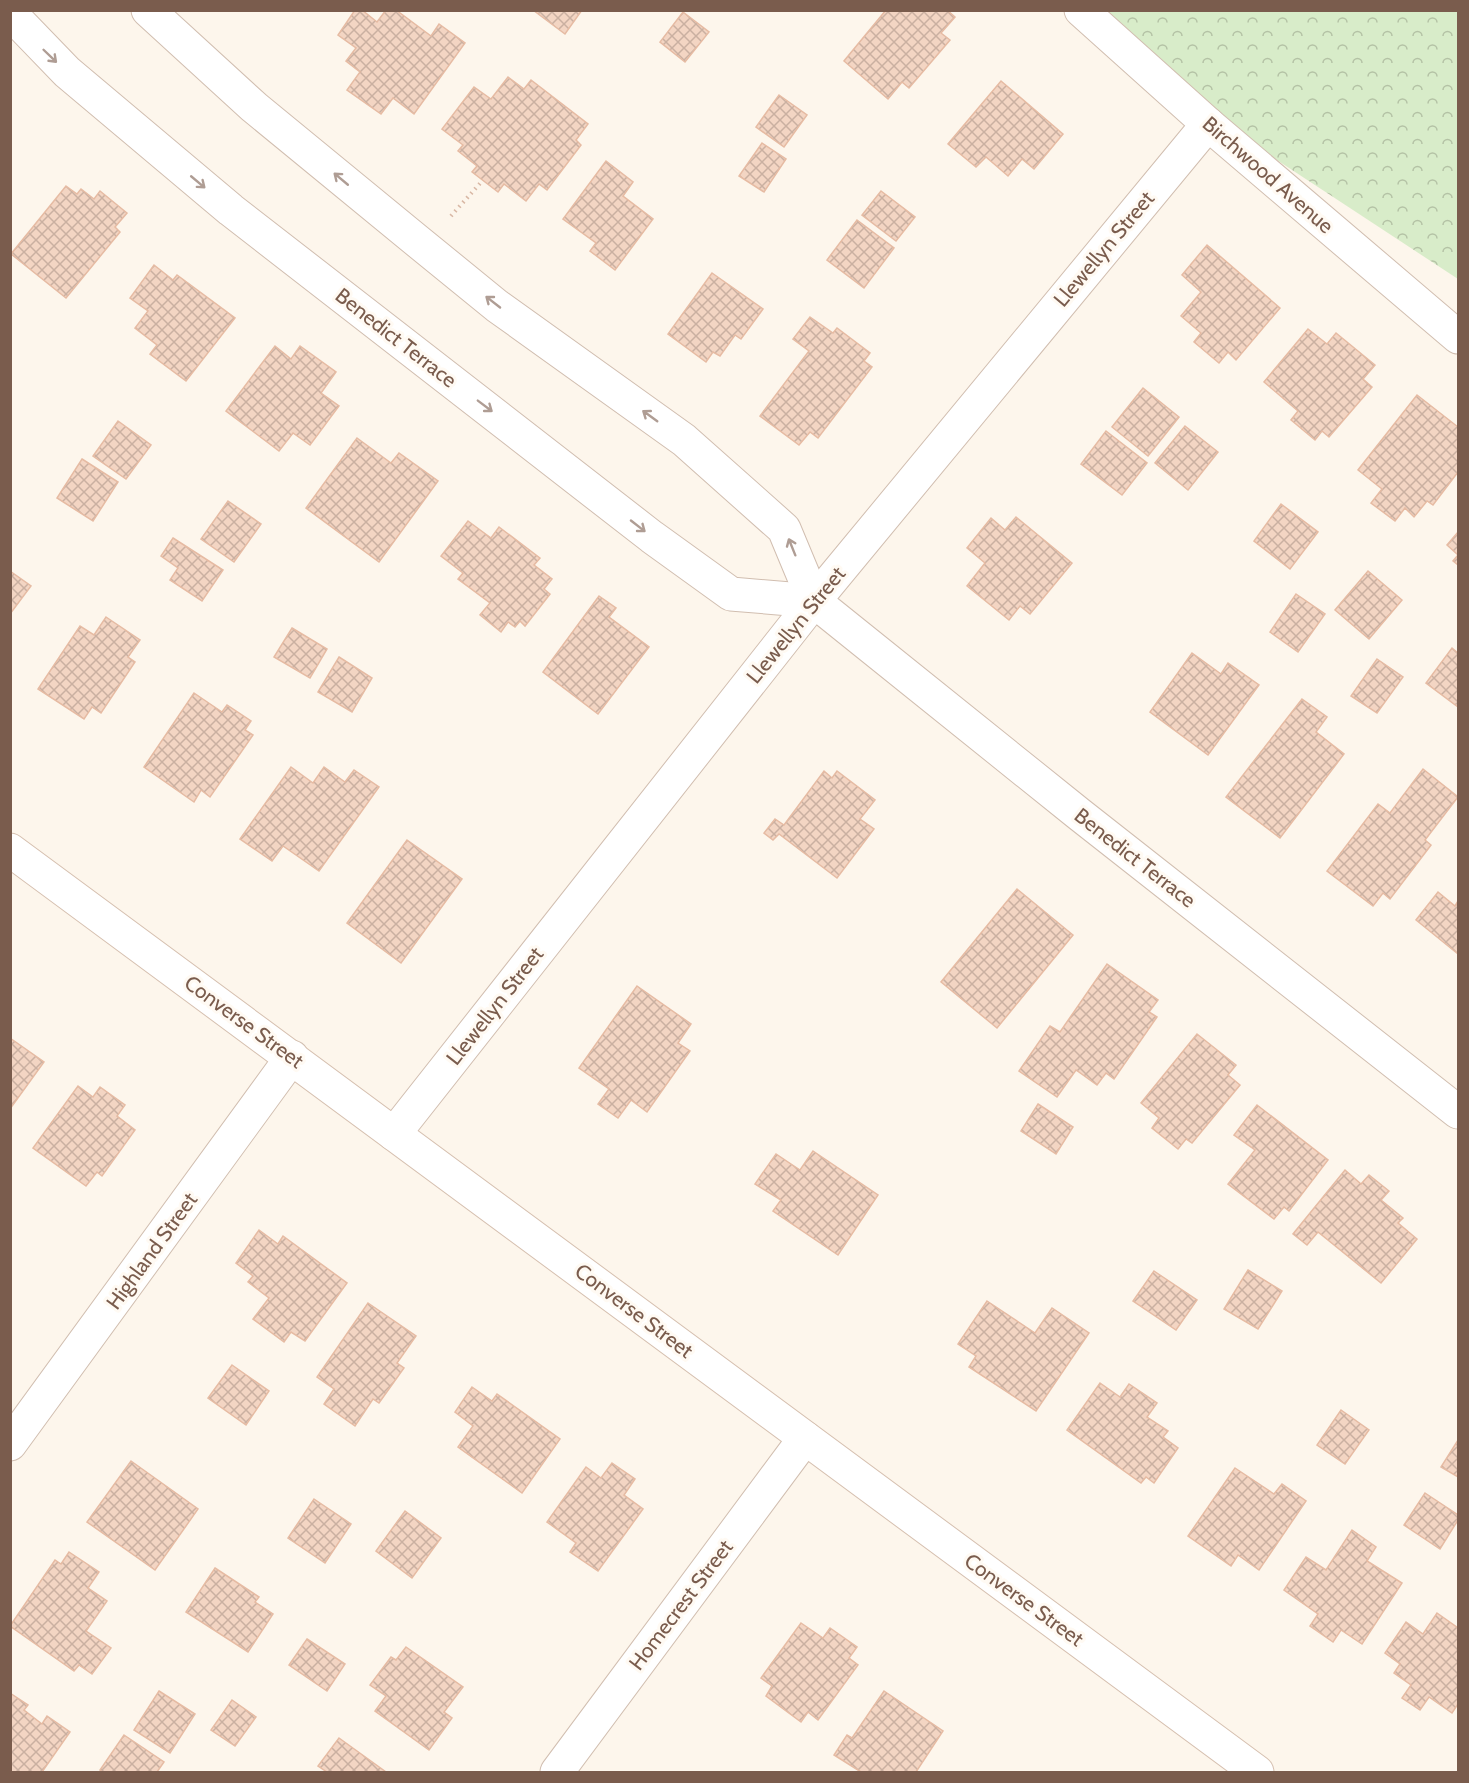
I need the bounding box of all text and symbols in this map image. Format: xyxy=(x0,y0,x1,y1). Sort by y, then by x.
one-way arrow xyxy=(43,48,58,63)
street label: Birchwood Avenue xyxy=(1198,111,1339,238)
one-way arrow xyxy=(334,172,349,186)
one-way arrow xyxy=(190,176,206,189)
street label: Llewellyn Street xyxy=(1048,186,1159,311)
street label: Benedict Terrace xyxy=(331,283,462,393)
one-way arrow xyxy=(485,295,501,308)
one-way arrow xyxy=(476,399,492,412)
one-way arrow xyxy=(643,410,659,422)
one-way arrow xyxy=(629,520,645,533)
one-way arrow xyxy=(786,538,797,557)
street label: Llewellyn Street xyxy=(741,561,850,688)
street label: Benedict Terrace xyxy=(1070,803,1201,913)
street label: Llewellyn Street xyxy=(441,942,548,1070)
street label: Converse Street xyxy=(180,970,309,1073)
street label: Highland Street xyxy=(101,1188,202,1314)
street label: Converse Street xyxy=(570,1258,698,1363)
street label: Homecrest Street xyxy=(624,1535,738,1675)
street label: Converse Street xyxy=(960,1548,1089,1651)

